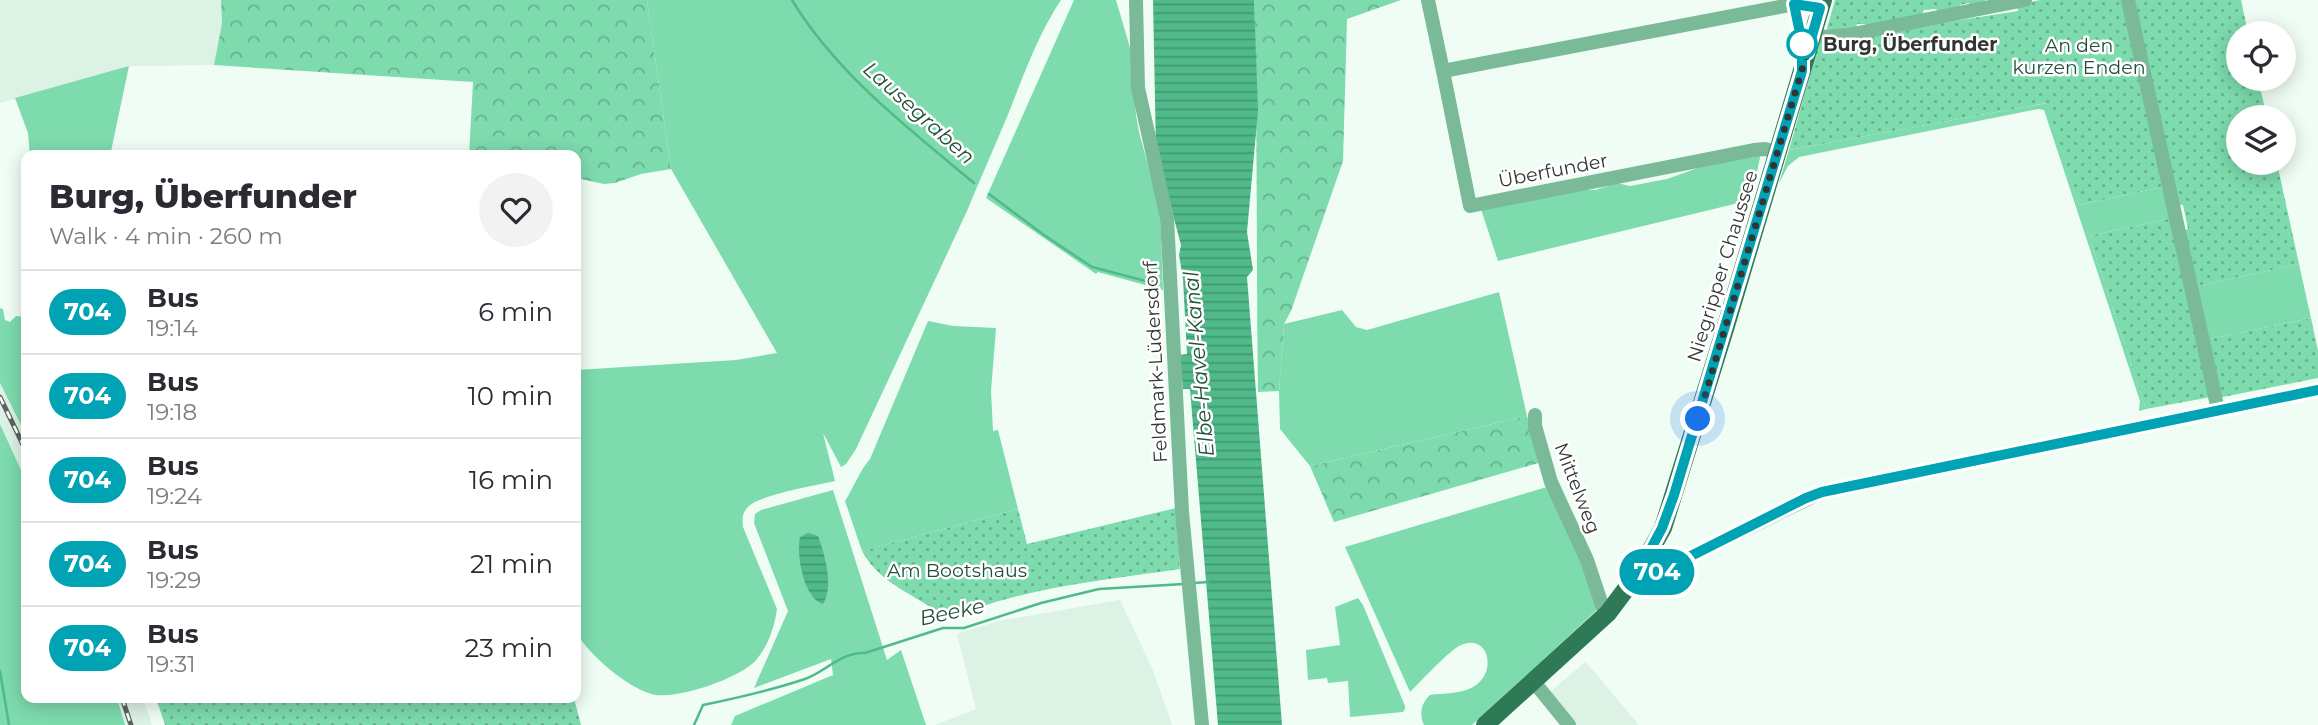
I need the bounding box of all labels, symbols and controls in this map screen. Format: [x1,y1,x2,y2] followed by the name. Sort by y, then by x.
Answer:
[2226,21,2296,175] map controls
[2226,21,2296,91] button: locate
[1787,29,1817,59] marker: Burg, Überfunder
[1823,33,1997,56] place label: Burg, Überfunder
[2012,34,2146,79] park label: An den kurzen Enden
[858,56,980,169] water label: Lausegraben
[2226,105,2296,175] button: layers
[1496,149,1610,192] street label: Überfunder
[1682,168,1763,365] street label: Niegripper Chaussee
[479,173,553,247] button: heart
[49,176,357,216] text: Burg, Überfunder
[49,222,283,250] text: Walk · 4 min · 260 m
[1139,259,1172,463] street label: Feldmark-Lüdersdorf
[1178,270,1219,458] water label: Elbe-Havel-Kanal
[147,282,199,314] text: Bus
[478,296,553,328] text: 6 min
[64,297,111,326] text: 704
[147,314,198,342] text: 19:14
[147,366,199,398] text: Bus
[467,380,553,412] text: 10 min
[64,381,111,410] text: 704
[147,398,197,426] text: 19:18
[1680,401,1715,436] your location
[1550,440,1605,537] street label: Mittelweg
[147,450,199,482] text: Bus
[469,464,553,496] text: 16 min
[64,465,111,494] text: 704
[147,482,202,510] text: 19:24
[147,534,199,566] text: Bus
[470,548,553,580] text: 21 min
[64,549,111,578] text: 704
[1617,549,1697,595] line badge: 704
[1633,557,1681,586] text: 704
[887,559,1027,582] park label: Am Bootshaus
[147,566,201,594] text: 19:29
[917,592,987,631] water label: Beeke
[147,618,199,650] text: Bus
[465,632,553,664] text: 23 min
[64,633,111,662] text: 704
[147,650,195,678] text: 19:31

